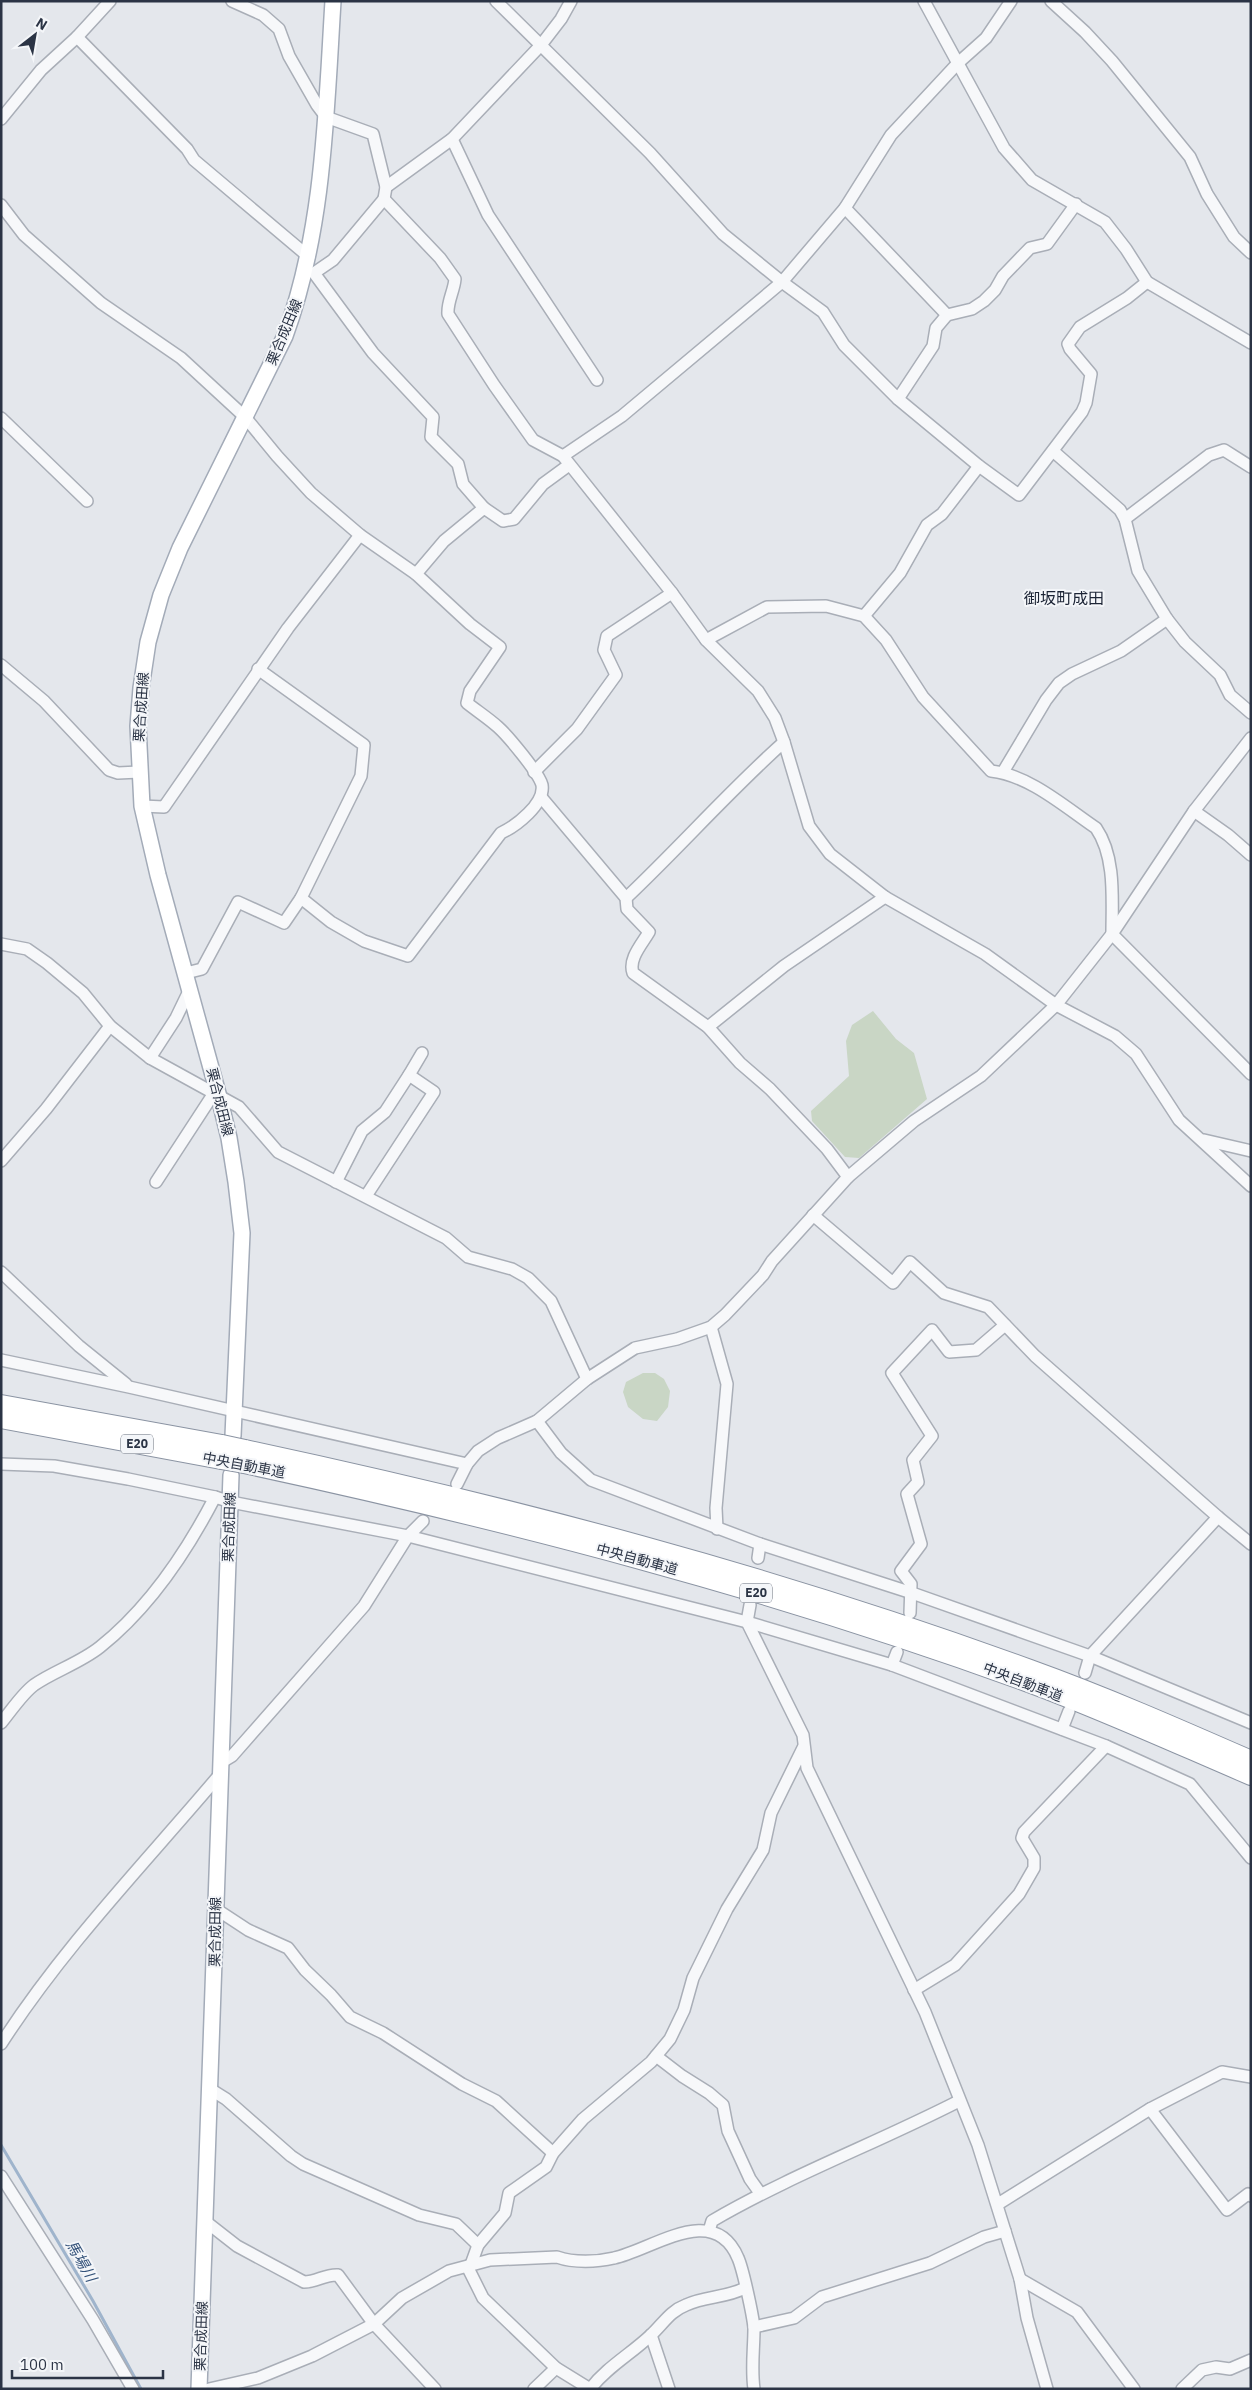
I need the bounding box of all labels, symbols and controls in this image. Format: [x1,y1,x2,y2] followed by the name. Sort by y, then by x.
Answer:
[10,10,60,60] north arrow
[33,14,51,34] text: N
[262,296,306,368] street label: 栗合成田線
[1024,588,1104,608] district label: 御坂町成田
[130,671,152,743] street label: 栗合成田線
[203,1066,237,1138] street label: 栗合成田線
[121,1435,153,1454] road number: E20
[201,1448,287,1482] street label: 中央自動車道
[219,1492,239,1562] street label: 栗合成田線
[594,1539,680,1579] street label: 中央自動車道
[740,1584,772,1602] road number: E20
[981,1659,1065,1705] street label: 中央自動車道
[205,1897,225,1967] street label: 栗合成田線
[62,2237,102,2287] water label: 馬場川
[191,2301,211,2371] street label: 栗合成田線
[12,2348,164,2380] scale bar
[20,2355,64,2374] text: 100 m

